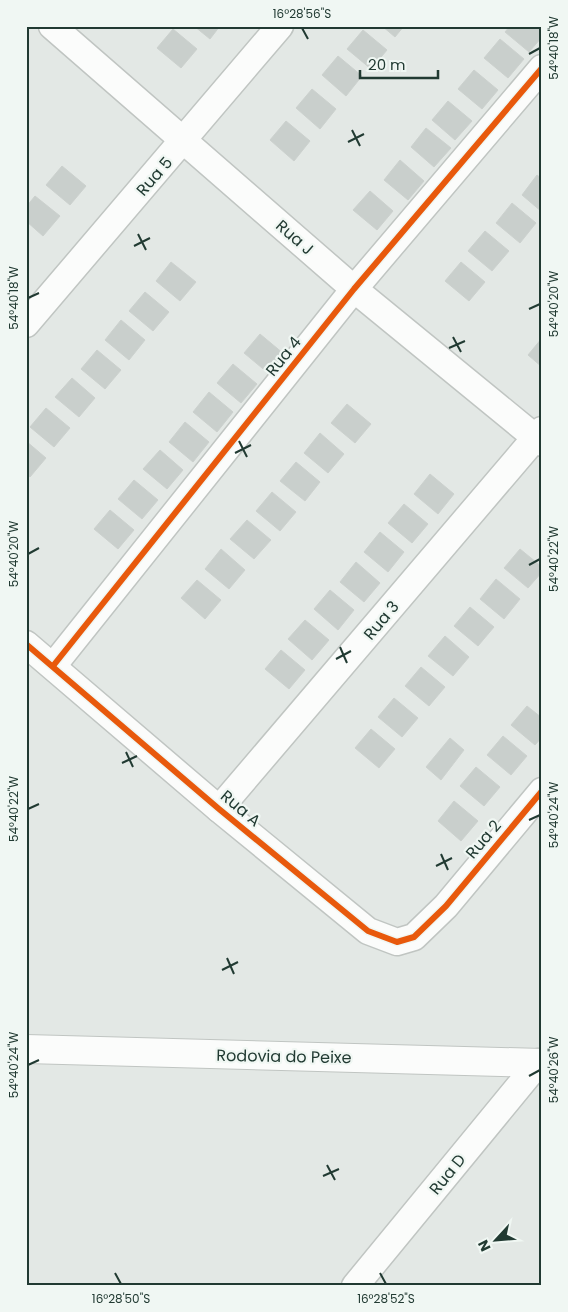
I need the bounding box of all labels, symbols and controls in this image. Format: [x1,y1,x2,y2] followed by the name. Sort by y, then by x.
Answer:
[273,5,331,22] text: 16°28'56"S
[545,16,562,80] text: 54°40'18"W
[360,48,438,80] scale bar
[368,54,406,75] text: 20 m
[131,152,178,201] street label: Rua 5
[271,214,319,260] street label: Rua J
[5,266,22,330] text: 54°40'18"W
[545,270,562,337] text: 54°40'20"W
[260,332,307,381] street label: Rua 4
[5,520,22,587] text: 54°40'20"W
[545,526,562,592] text: 54°40'22"W
[358,596,404,645] street label: Rua 3
[5,776,22,842] text: 54°40'22"W
[545,781,562,848] text: 54°40'24"W
[216,785,266,832] street label: Rua A
[460,815,506,864] street label: Rua 2
[5,1031,22,1098] text: 54°40'24"W
[545,1036,562,1103] text: 54°40'26"W
[216,1044,352,1069] street label: Rodovia do Peixe
[424,1149,471,1200] street label: Rua D
[470,1214,520,1264] north arrow
[473,1237,496,1255] text: N
[92,1290,150,1307] text: 16°28'50"S
[357,1290,415,1307] text: 16°28'52"S

